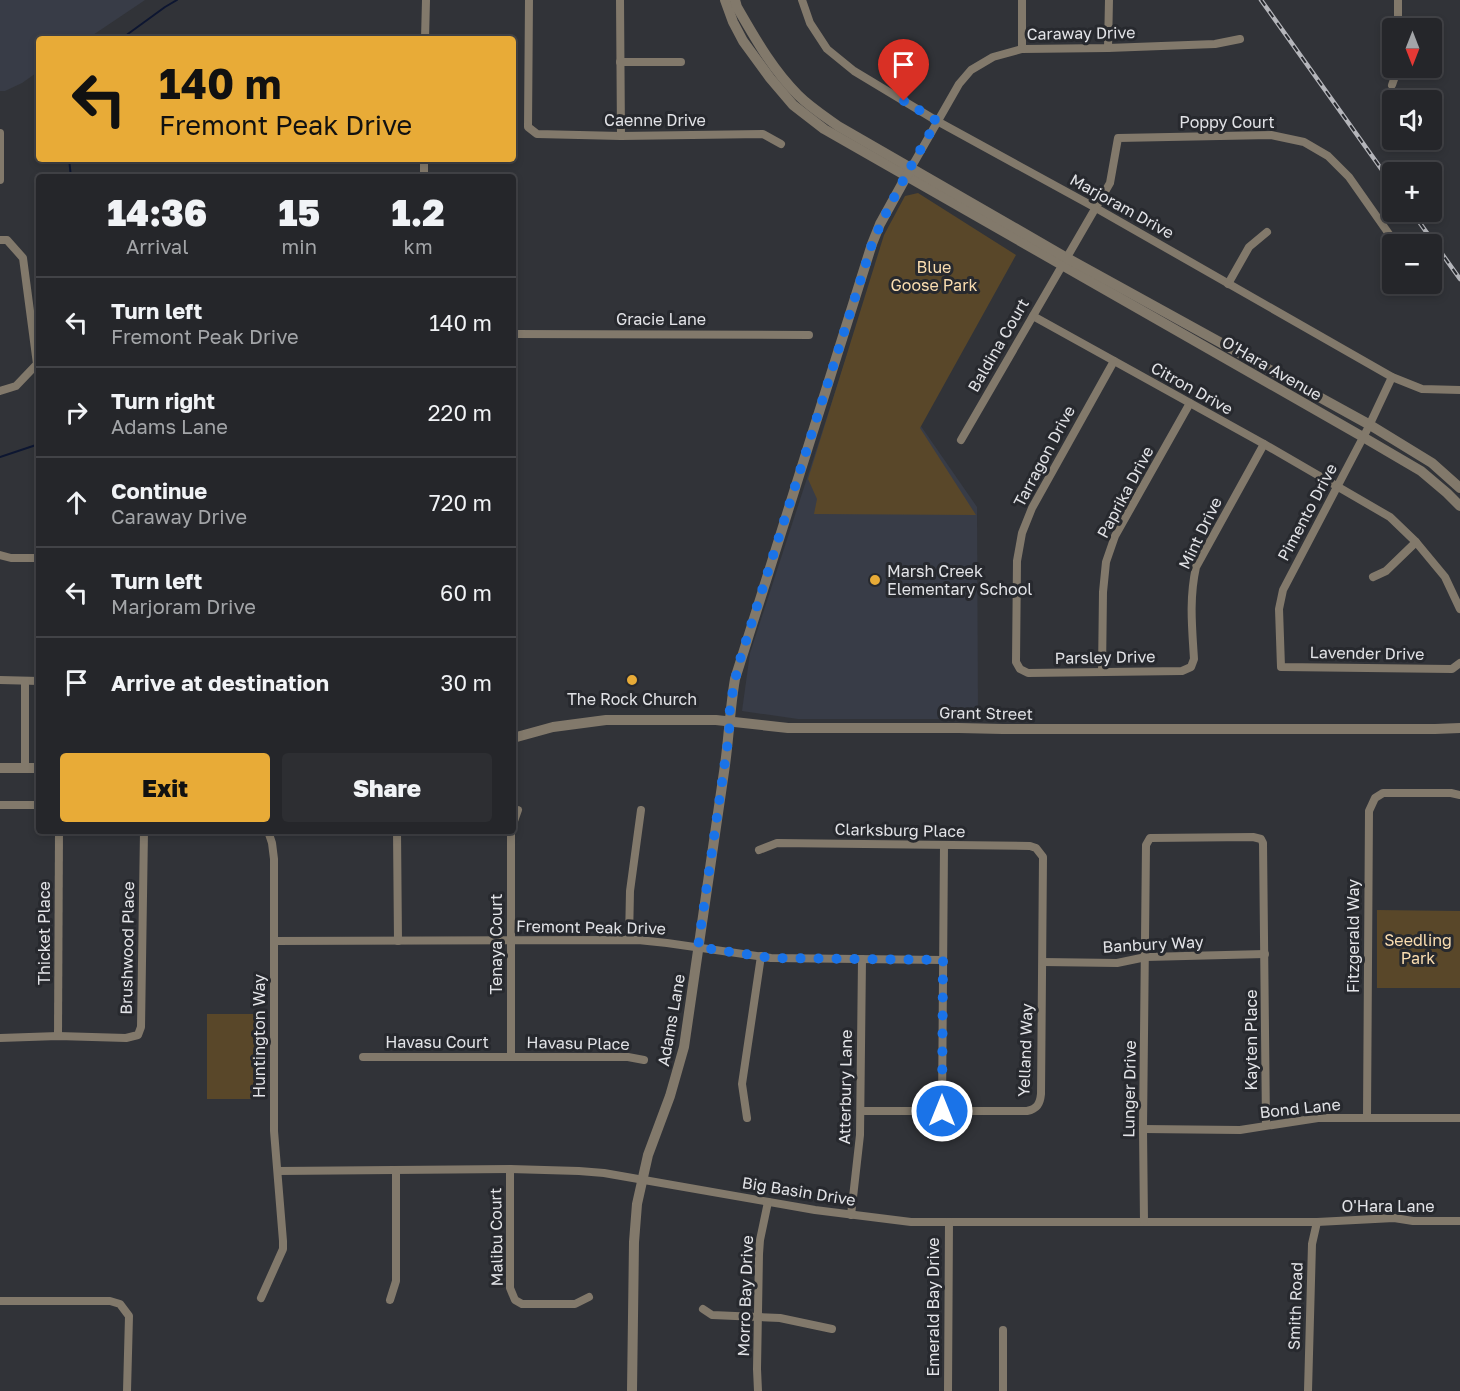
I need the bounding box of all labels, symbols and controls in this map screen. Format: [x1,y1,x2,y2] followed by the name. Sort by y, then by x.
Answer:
[1382,18,1442,78] north arrow
[1382,18,1442,294] map controls
[1026,22,1136,44] street label: Caraway Drive
[878,39,929,101] pin
[887,48,920,81] icon: arrive
[159,58,281,108] text: 140 m
[60,60,138,138] icon: left
[1382,90,1442,150] button: sound
[159,109,412,141] text: Fremont Peak Drive
[604,110,706,130] street label: Caenne Drive
[1179,112,1275,132] street label: Poppy Court
[1382,162,1442,222] button: +
[1066,169,1178,243] street label: Marjoram Drive
[107,191,207,234] text: 14:36
[278,191,320,234] text: 15
[391,191,445,234] text: 1.2
[126,234,189,258] text: Arrival
[282,234,317,258] text: min
[404,234,433,258] text: km
[1382,234,1442,294] button: −
[891,257,977,295] park label: Blue Goose Park
[963,295,1033,395] street label: Baldina Court
[111,297,202,324] text: Turn left
[60,306,93,339] icon: left
[429,309,492,336] text: 140 m
[616,309,706,329] street label: Gracie Lane
[111,324,299,348] text: Fremont Peak Drive
[1218,331,1326,405] street label: O'Hara Avenue
[1147,357,1237,419] street label: Citron Drive
[111,387,215,414] text: Turn right
[60,396,93,429] icon: right
[428,399,492,426] text: 220 m
[1009,402,1079,510] street label: Tarragon Drive
[111,414,228,438] text: Adams Lane
[1092,443,1158,541] street label: Paprika Drive
[1273,460,1341,564] street label: Pimento Drive
[111,477,207,504] text: Continue
[60,486,93,519] icon: ahead
[429,489,492,516] text: 720 m
[1174,494,1226,572] street label: Mint Drive
[111,504,247,528] text: Caraway Drive
[887,561,1032,599] place label: Marsh Creek Elementary School
[111,567,202,594] text: Turn left
[868,573,882,587] marker: Marsh Creek Elementary School
[60,576,93,609] icon: left
[440,579,492,606] text: 60 m
[111,594,256,618] text: Marjoram Drive
[1309,642,1425,664] street label: Lavender Drive
[1055,646,1155,668] street label: Parsley Drive
[60,666,93,699] icon: arrive
[111,669,329,696] text: Arrive at destination
[441,669,492,696] text: 30 m
[625,673,639,687] marker: The Rock Church
[567,689,697,709] place label: The Rock Church
[939,702,1033,724] street label: Grant Street
[60,753,270,822] button: Exit
[282,753,492,822] button: Share
[834,819,966,841] street label: Clarksburg Place
[1343,879,1363,993] street label: Fitzgerald Way
[34,881,54,985] street label: Thicket Place
[116,881,138,1015] street label: Brushwood Place
[486,894,506,994] street label: Tenaya Court
[516,916,666,938] street label: Fremont Peak Drive
[1384,930,1452,968] park label: Seedling Park
[1102,931,1204,957] street label: Banbury Way
[653,972,689,1068] street label: Adams Lane
[249,974,269,1098] street label: Huntington Way
[1241,989,1261,1091] street label: Kayten Place
[1013,1003,1037,1097] street label: Yelland Way
[834,1029,856,1145] street label: Atterbury Lane
[385,1032,489,1052] street label: Havasu Court
[526,1032,630,1054] street label: Havasu Place
[1118,1040,1140,1138] street label: Lunger Drive
[910,1079,974,1143] position arrow
[1258,1094,1342,1122] street label: Bond Lane
[741,1172,857,1210] street label: Big Basin Drive
[485,1187,507,1287] street label: Malibu Court
[1341,1196,1435,1216] street label: O'Hara Lane
[733,1235,757,1357] street label: Morro Bay Drive
[923,1237,943,1377] street label: Emerald Bay Drive
[1283,1262,1307,1350] street label: Smith Road

